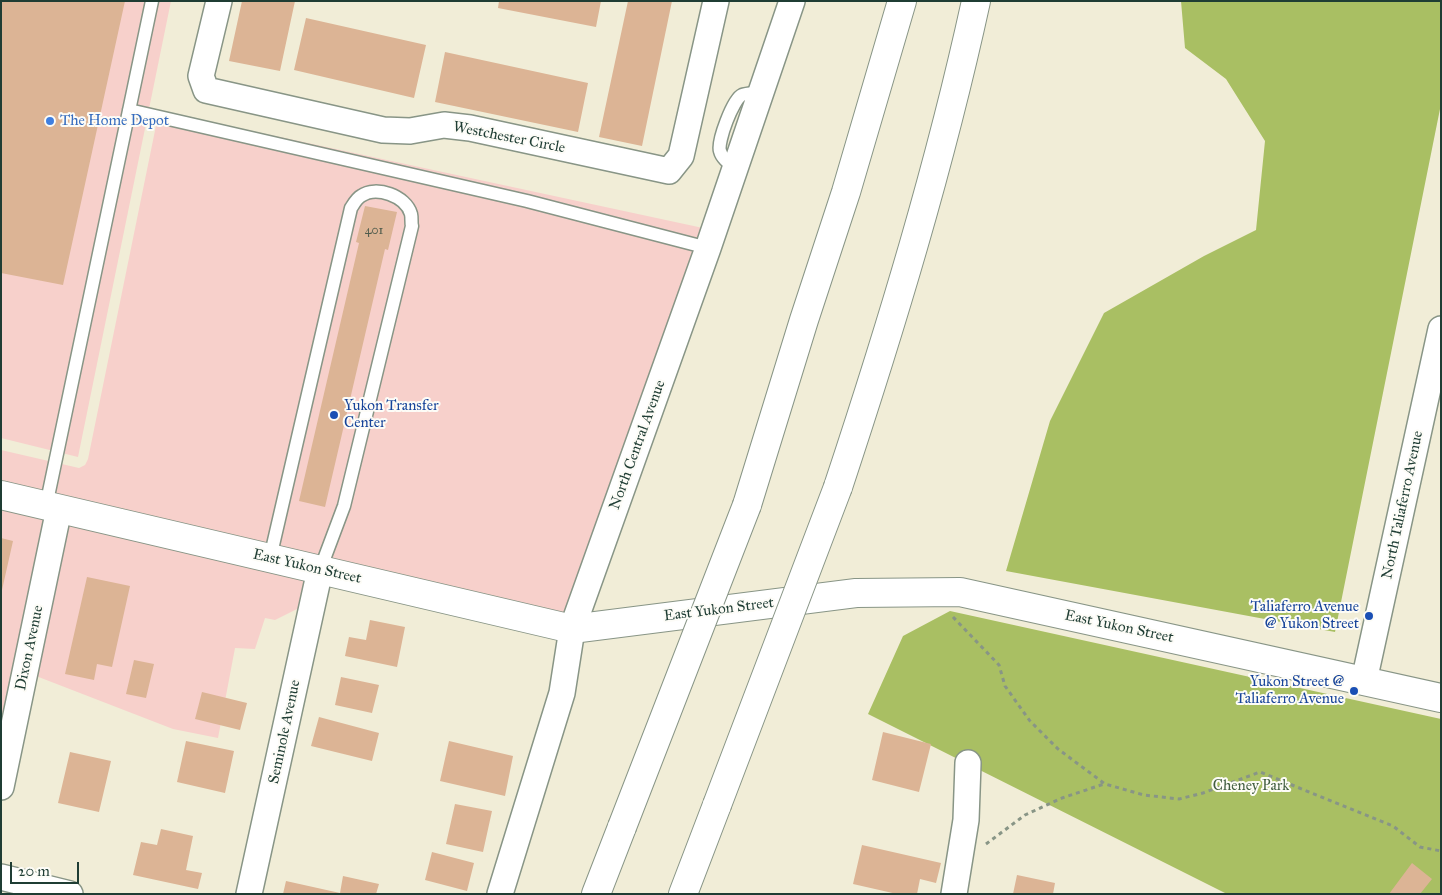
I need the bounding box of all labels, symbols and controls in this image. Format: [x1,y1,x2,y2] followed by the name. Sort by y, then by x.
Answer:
[60,112,169,130] place label: The Home Depot
[44,115,56,127] marker: The Home Depot
[451,118,567,158] street label: Westchester Circle
[365,224,383,238] house number: 401
[606,378,670,512] street label: North Central Avenue
[344,397,439,432] place label: Yukon Transfer Center
[328,409,340,421] marker: Yukon Transfer Center
[1378,429,1428,581] street label: North Taliaferro Avenue
[251,546,363,588] street label: East Yukon Street
[663,594,775,626] street label: East Yukon Street
[1250,598,1359,633] place label: Taliaferro Avenue @ Yukon Street
[12,604,48,692] street label: Dixon Avenue
[1063,607,1175,647] street label: East Yukon Street
[1363,610,1375,622] marker: Taliaferro Avenue @ Yukon Street
[1235,673,1344,708] place label: Yukon Street @ Taliaferro Avenue
[265,678,305,786] street label: Seminole Avenue
[1348,685,1360,697] marker: Yukon Street @ Taliaferro Avenue
[1213,777,1289,795] park label: Cheney Park
[12,852,81,884] scale bar
[18,862,50,880] text: 20 m

